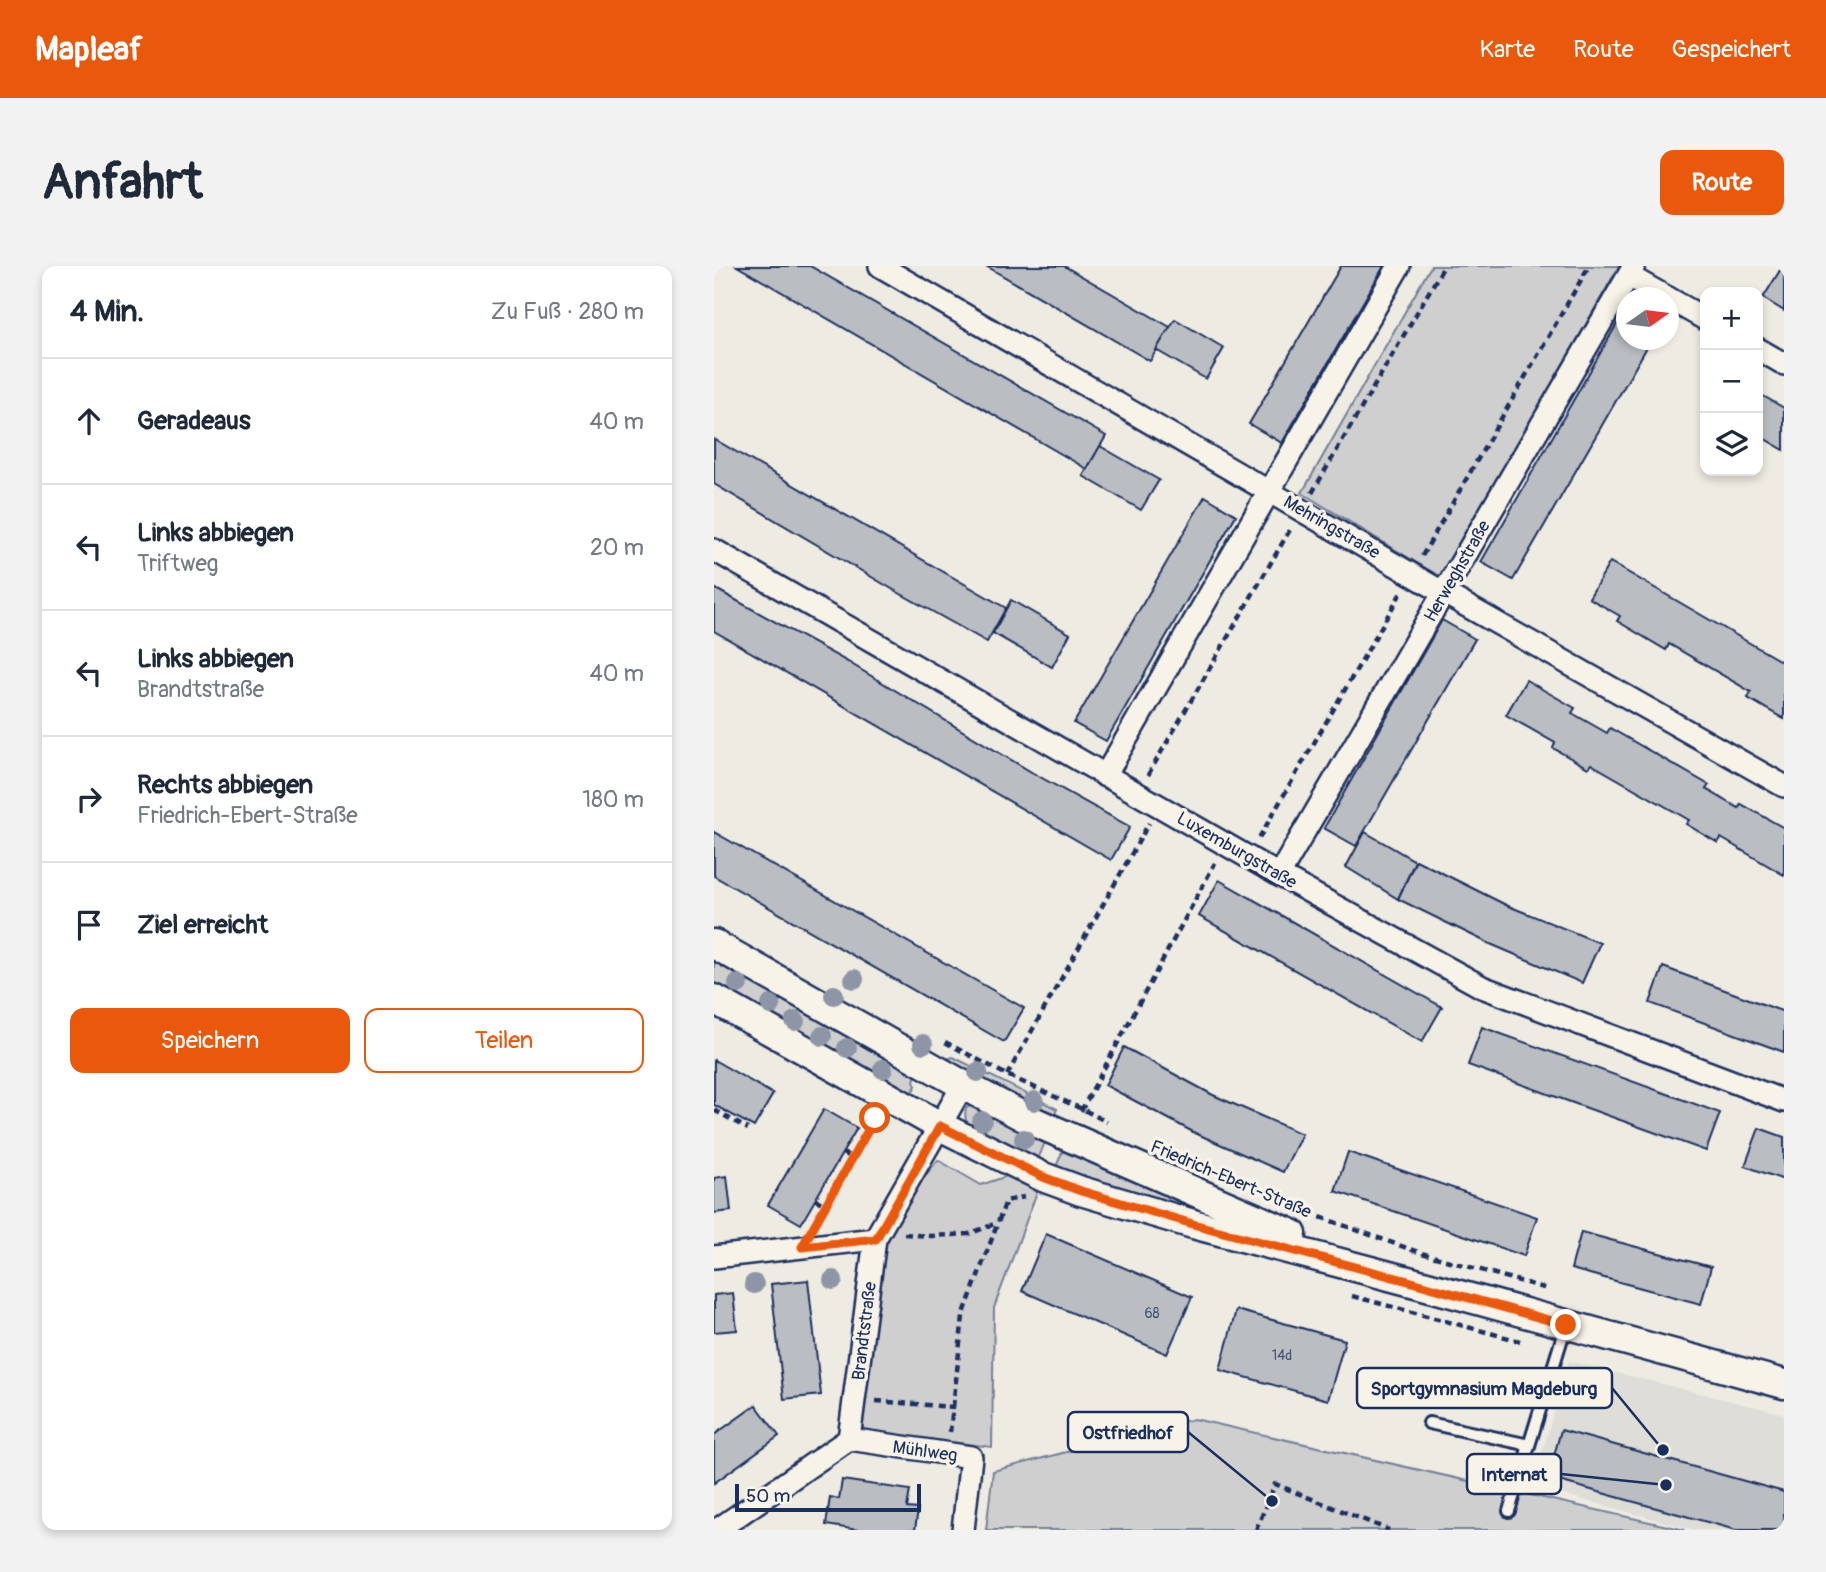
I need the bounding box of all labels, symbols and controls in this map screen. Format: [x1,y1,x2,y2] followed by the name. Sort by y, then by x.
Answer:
[35,29,143,70] text: Mapleaf
[1479,35,1535,64] text: Karte
[1573,35,1634,64] text: Route
[1672,35,1791,64] text: Gespeichert
[1660,150,1784,215] button: Route
[42,152,202,213] text: Anfahrt
[1616,287,1679,350] north arrow
[1700,287,1763,476] map controls
[1700,287,1763,350] button: +
[70,293,144,330] text: 4 Min.
[491,297,644,326] text: Zu Fuß · 280 m
[1700,350,1763,413] button: −
[70,402,108,440] icon: ahead
[137,405,251,437] text: Geradeaus
[590,407,644,436] text: 40 m
[1700,413,1763,476] button: layers
[1279,491,1384,564] street label: Mehringstraße
[1419,516,1496,626] street label: Herweghstraße
[137,517,294,549] text: Links abbiegen
[70,528,108,566] icon: left
[590,533,644,562] text: 20 m
[137,549,218,578] text: Triftweg
[137,643,294,675] text: Links abbiegen
[70,654,108,692] icon: left
[590,659,644,688] text: 40 m
[137,675,264,704] text: Brandtstraße
[137,769,313,801] text: Rechts abbiegen
[70,780,108,818] icon: right
[582,785,644,814] text: 180 m
[137,801,358,830] text: Friedrich-Ebert-Straße
[1173,807,1301,894] street label: Luxemburgstraße
[70,906,108,944] icon: arrive
[137,909,268,941] text: Ziel erreicht
[70,1008,350,1073] button: Speichern
[364,1008,644,1073] button: Teilen
[859,1102,890,1133] route start
[1147,1135,1315,1224] street label: Friedrich-Ebert-Straße
[847,1280,882,1382] street label: Brandtstraße
[1144,1305,1160,1322] house number: 68
[1550,1309,1581,1340] route end
[1272,1347,1292,1364] house number: 14d
[1357,1368,1612,1408] callout: Sportgymnasium Magdeburg
[1371,1377,1598,1401] text: Sportgymnasium Magdeburg
[1068,1412,1188,1452] callout: Ostfriedhof
[1082,1421,1174,1445] text: Ostfriedhof
[891,1436,959,1467] street label: Mühlweg
[1467,1454,1561,1494] callout: Internat
[1481,1463,1549,1487] text: Internat
[735,1481,920,1513] scale bar
[746,1484,790,1508] text: 50 m

